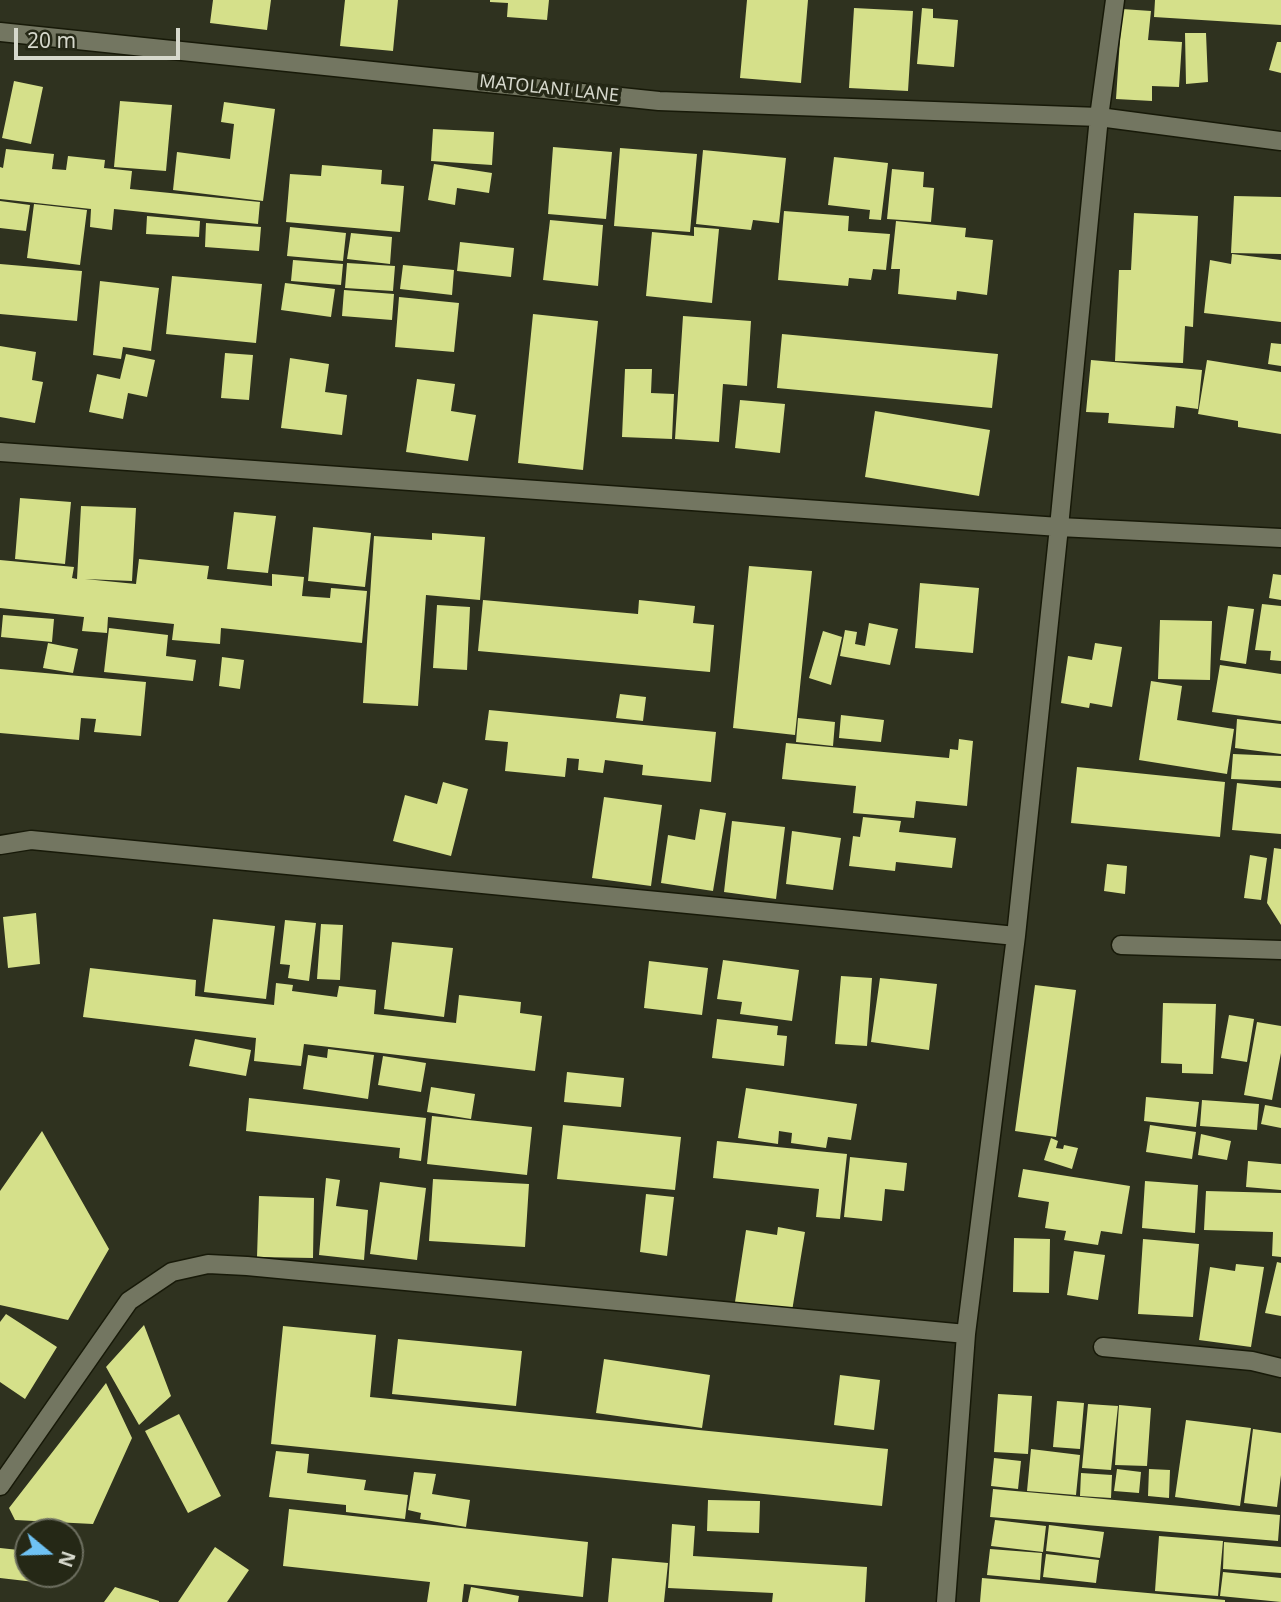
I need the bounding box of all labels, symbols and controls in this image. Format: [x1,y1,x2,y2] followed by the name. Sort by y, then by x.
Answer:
[18,14,184,58] scale bar
[27,26,76,54] text: 20 m
[478,71,620,107] street label: MATOLANI LANE
[14,1518,84,1588] north arrow
[52,1548,82,1571] text: N

